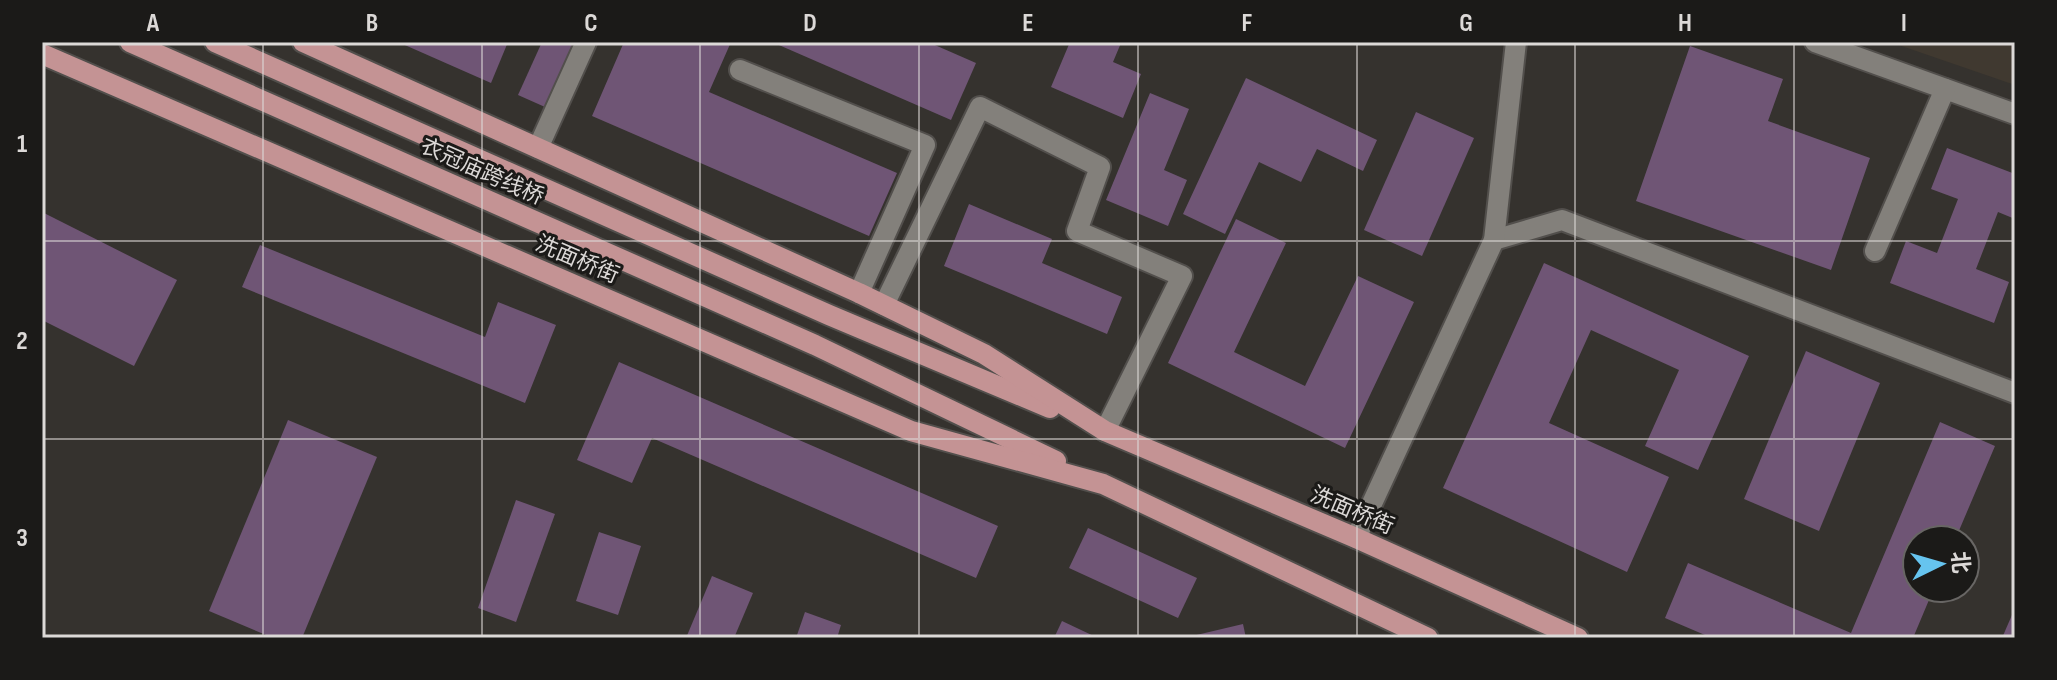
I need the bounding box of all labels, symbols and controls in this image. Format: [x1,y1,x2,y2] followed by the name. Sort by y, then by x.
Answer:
[146,8,160,39] text: A
[366,8,378,39] text: B
[584,8,598,39] text: C
[803,8,817,39] text: D
[1022,8,1034,39] text: E
[1242,8,1253,39] text: F
[1459,8,1473,39] text: G
[1678,8,1692,39] text: H
[1901,8,1907,39] text: I
[17,129,27,160] text: 1
[416,133,548,211] street label: 衣冠庙跨线桥
[531,230,623,290] street label: 洗面桥街
[16,326,28,357] text: 2
[1306,481,1398,541] street label: 洗面桥街
[16,523,28,554] text: 3
[1901,524,1981,604] north arrow
[1945,550,1974,575] text: 北

